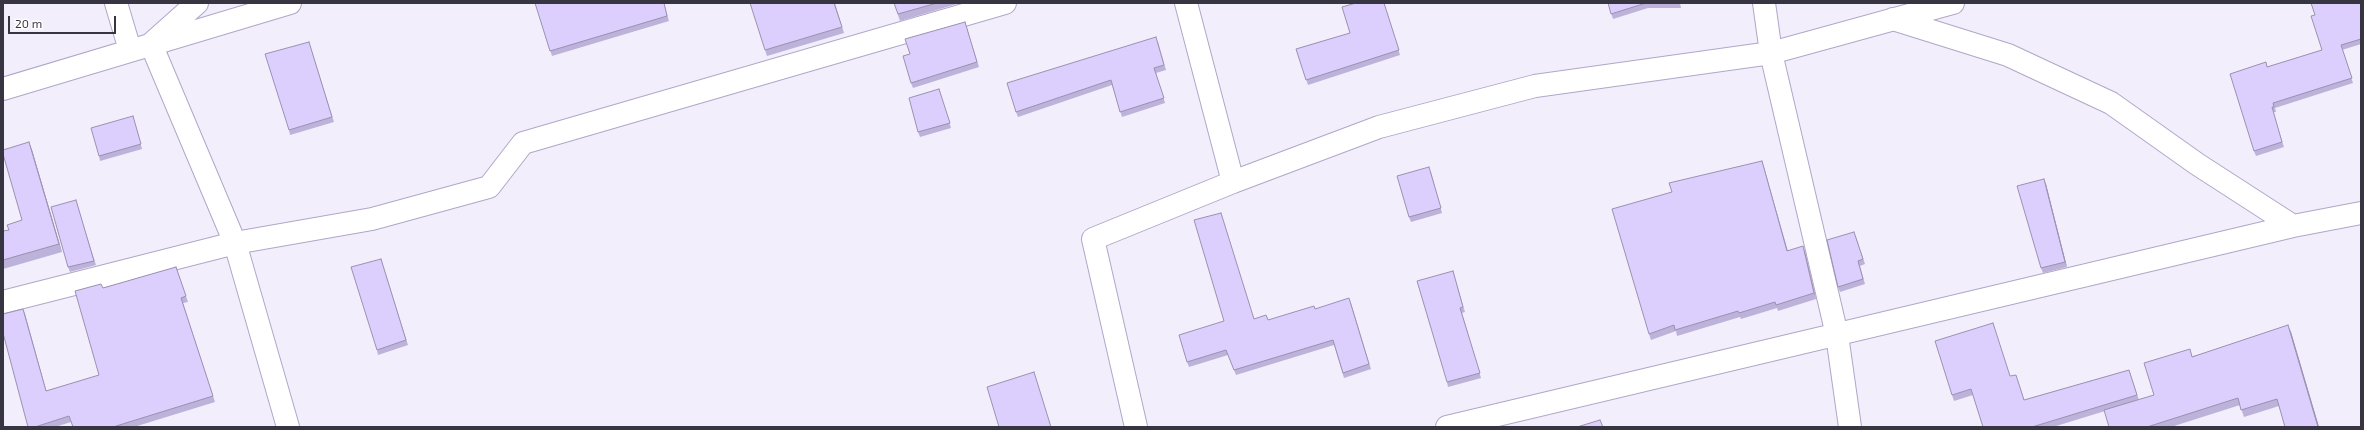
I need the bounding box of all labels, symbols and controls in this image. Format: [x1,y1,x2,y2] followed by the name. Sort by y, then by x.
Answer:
[10,8,118,34] scale bar
[15,16,42,30] text: 20 m

